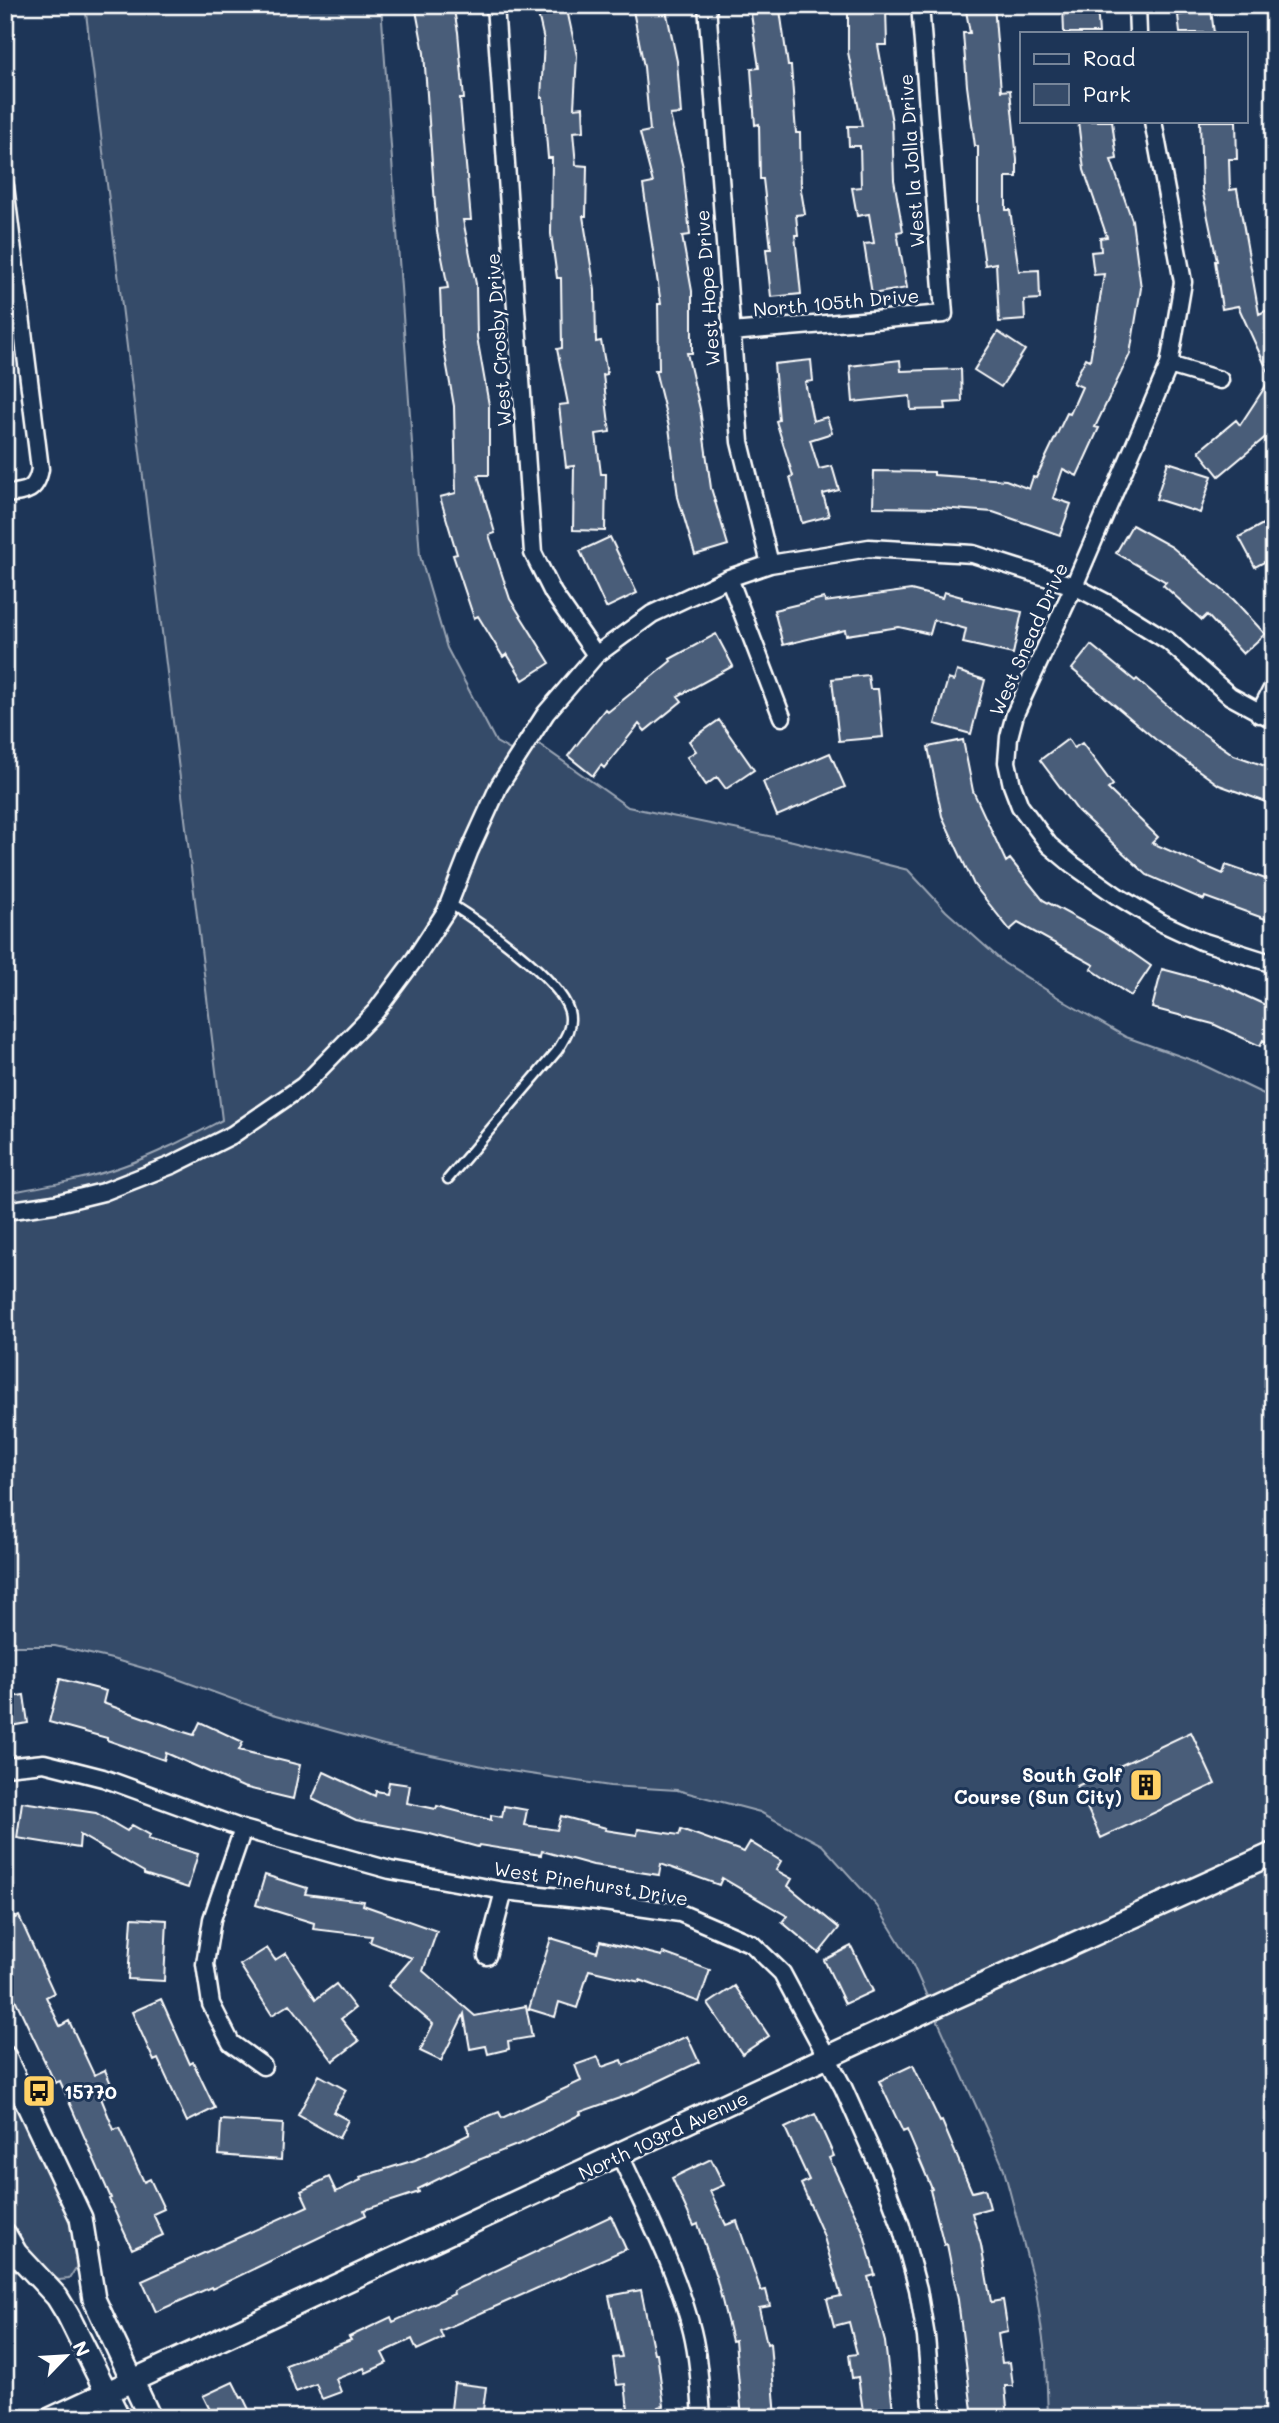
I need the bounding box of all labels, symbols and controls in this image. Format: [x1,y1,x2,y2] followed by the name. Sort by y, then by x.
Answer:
[1020,32,1248,122] legend
[1083,44,1135,71] text: Road
[892,73,930,249] street label: West la Jolla Drive
[1083,80,1131,107] text: Park
[689,209,725,367] street label: West Hope Drive
[479,252,517,428] street label: West Crosby Drive
[752,282,920,322] street label: North 105th Drive
[983,558,1073,720] street label: West Snead Drive
[954,1762,1123,1809] place label: South Golf Course (Sun City)
[1127,1766,1165,1804] building icon: South Golf Course (Sun City)
[492,1855,690,1911] street label: West Pinehurst Drive
[20,2072,58,2110] bus stop icon: 15770
[64,2079,117,2104] place label: 15770
[574,2085,752,2185] street label: North 103rd Avenue
[32,2322,102,2392] north arrow
[67,2337,96,2360] text: N

